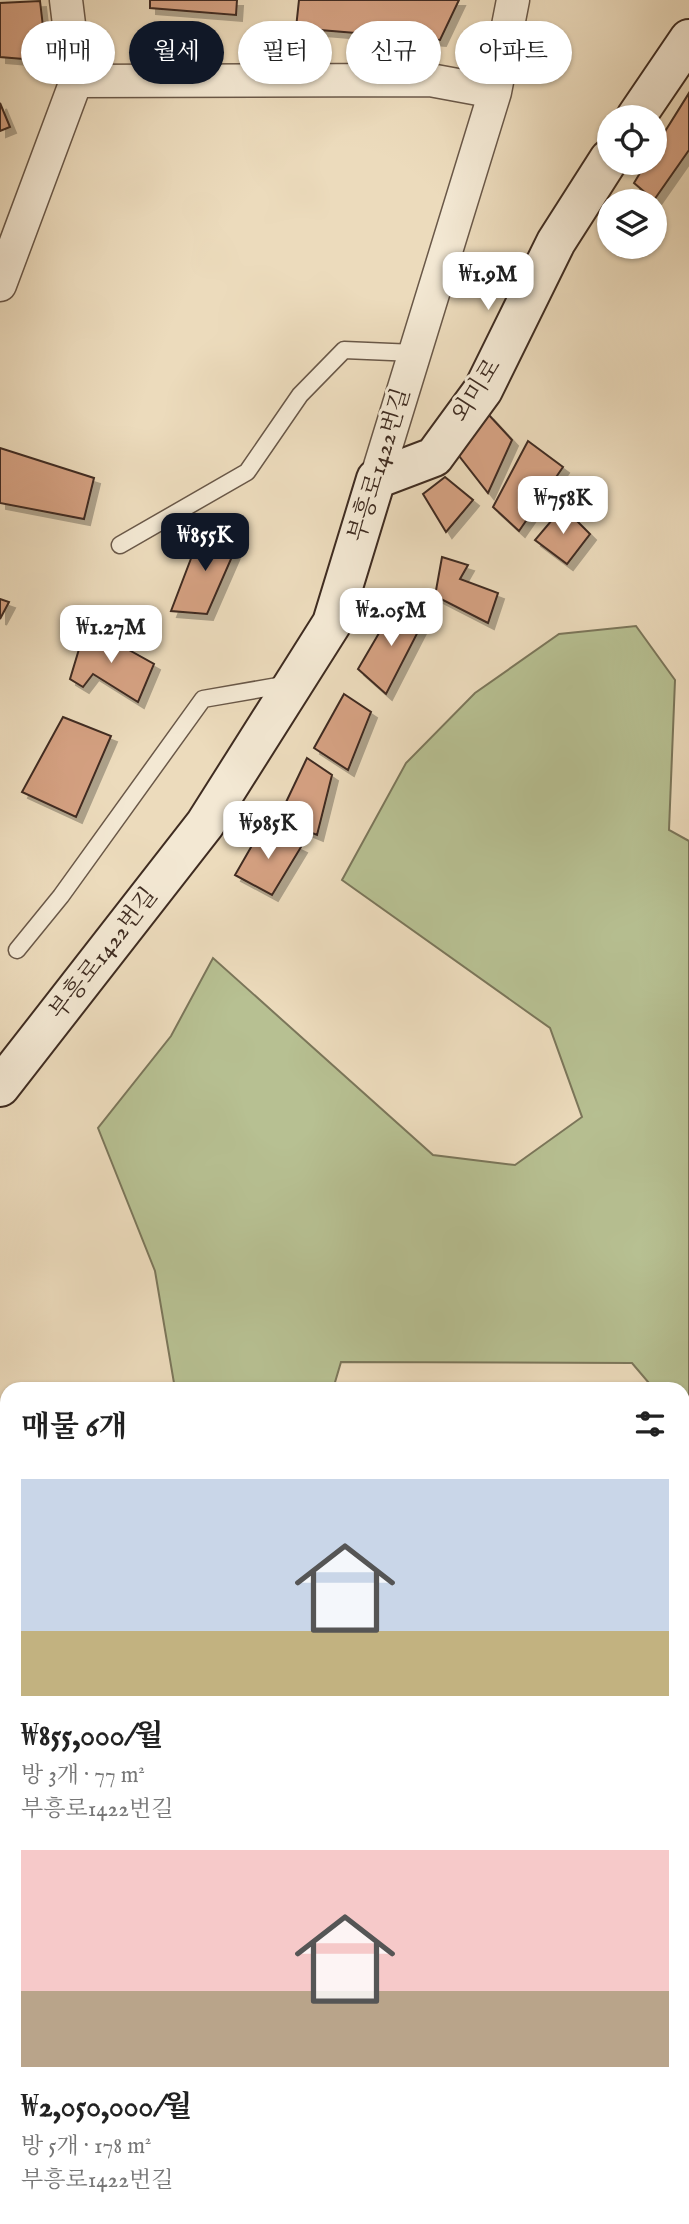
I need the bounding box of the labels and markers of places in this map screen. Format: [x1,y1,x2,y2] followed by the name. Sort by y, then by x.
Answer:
[439,252,537,312] pin: ₩1.9M
[514,476,612,536] pin: ₩758K
[156,514,254,573] pin: ₩855K
[334,588,448,648] pin: ₩2.05M
[54,606,168,665] pin: ₩1.27M
[219,802,317,861] pin: ₩985K

